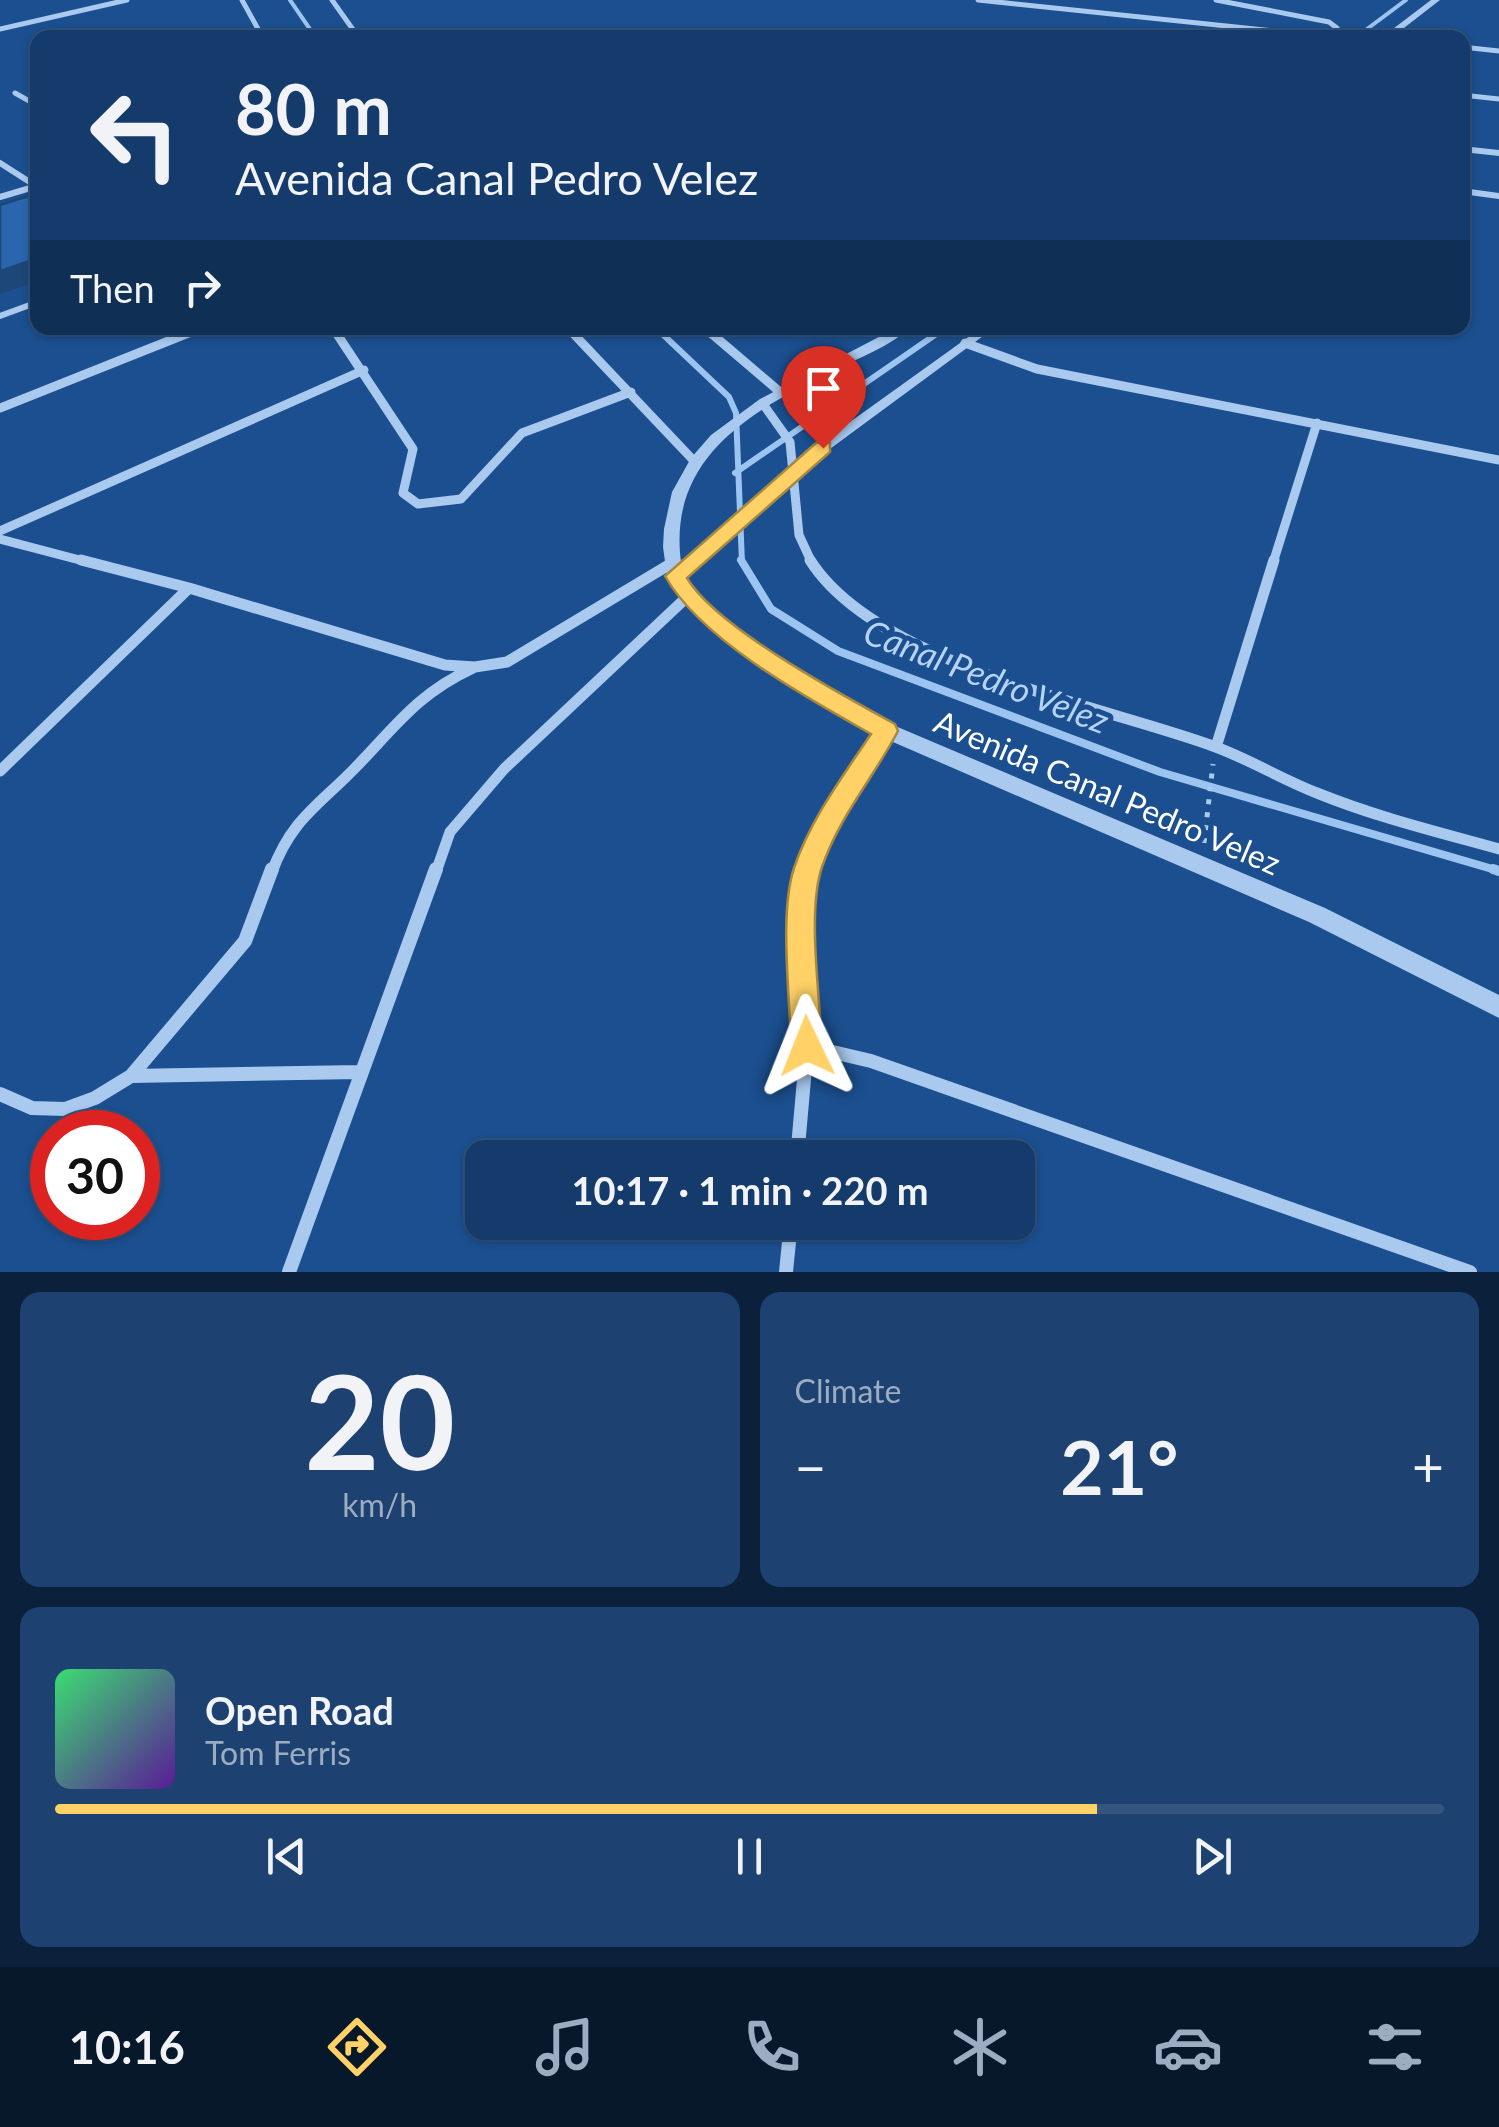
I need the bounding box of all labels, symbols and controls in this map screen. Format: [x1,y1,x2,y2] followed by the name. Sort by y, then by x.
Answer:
[235,66,392,150] text: 80 m
[70,70,200,200] icon: left
[235,151,758,205] text: Avenida Canal Pedro Velez
[175,260,230,315] icon: right
[70,265,155,311] text: Then
[781,346,866,449] pin
[796,361,851,416] icon: arrive
[859,609,1115,741] water label: Canal Pedro Velez
[929,701,1286,882] street label: Avenida Canal Pedro Velez
[755,994,859,1098] position arrow
[30,1110,160,1240] speed limit sign: 30
[571,1167,929,1213] text: 10:17 · 1 min · 220 m
[304,1342,455,1498] text: 20
[795,1371,901,1410] text: Climate
[1060,1421,1178,1511] text: 21°
[795,1433,826,1499] text: −
[1412,1433,1444,1499] text: +
[342,1485,417,1524] text: km/h
[205,1687,394,1733] text: Open Road
[205,1733,351,1772] text: Tom Ferris
[259,1829,314,1884] icon: previous
[722,1829,777,1884] icon: pause
[1185,1829,1240,1884] icon: next
[322,2012,392,2082] icon: directions
[530,2012,600,2082] icon: music
[737,2012,807,2082] icon: phone
[945,2012,1015,2082] icon: climate
[1153,2012,1223,2082] icon: car
[1360,2012,1430,2082] icon: filters
[69,2020,185,2074] text: 10:16

